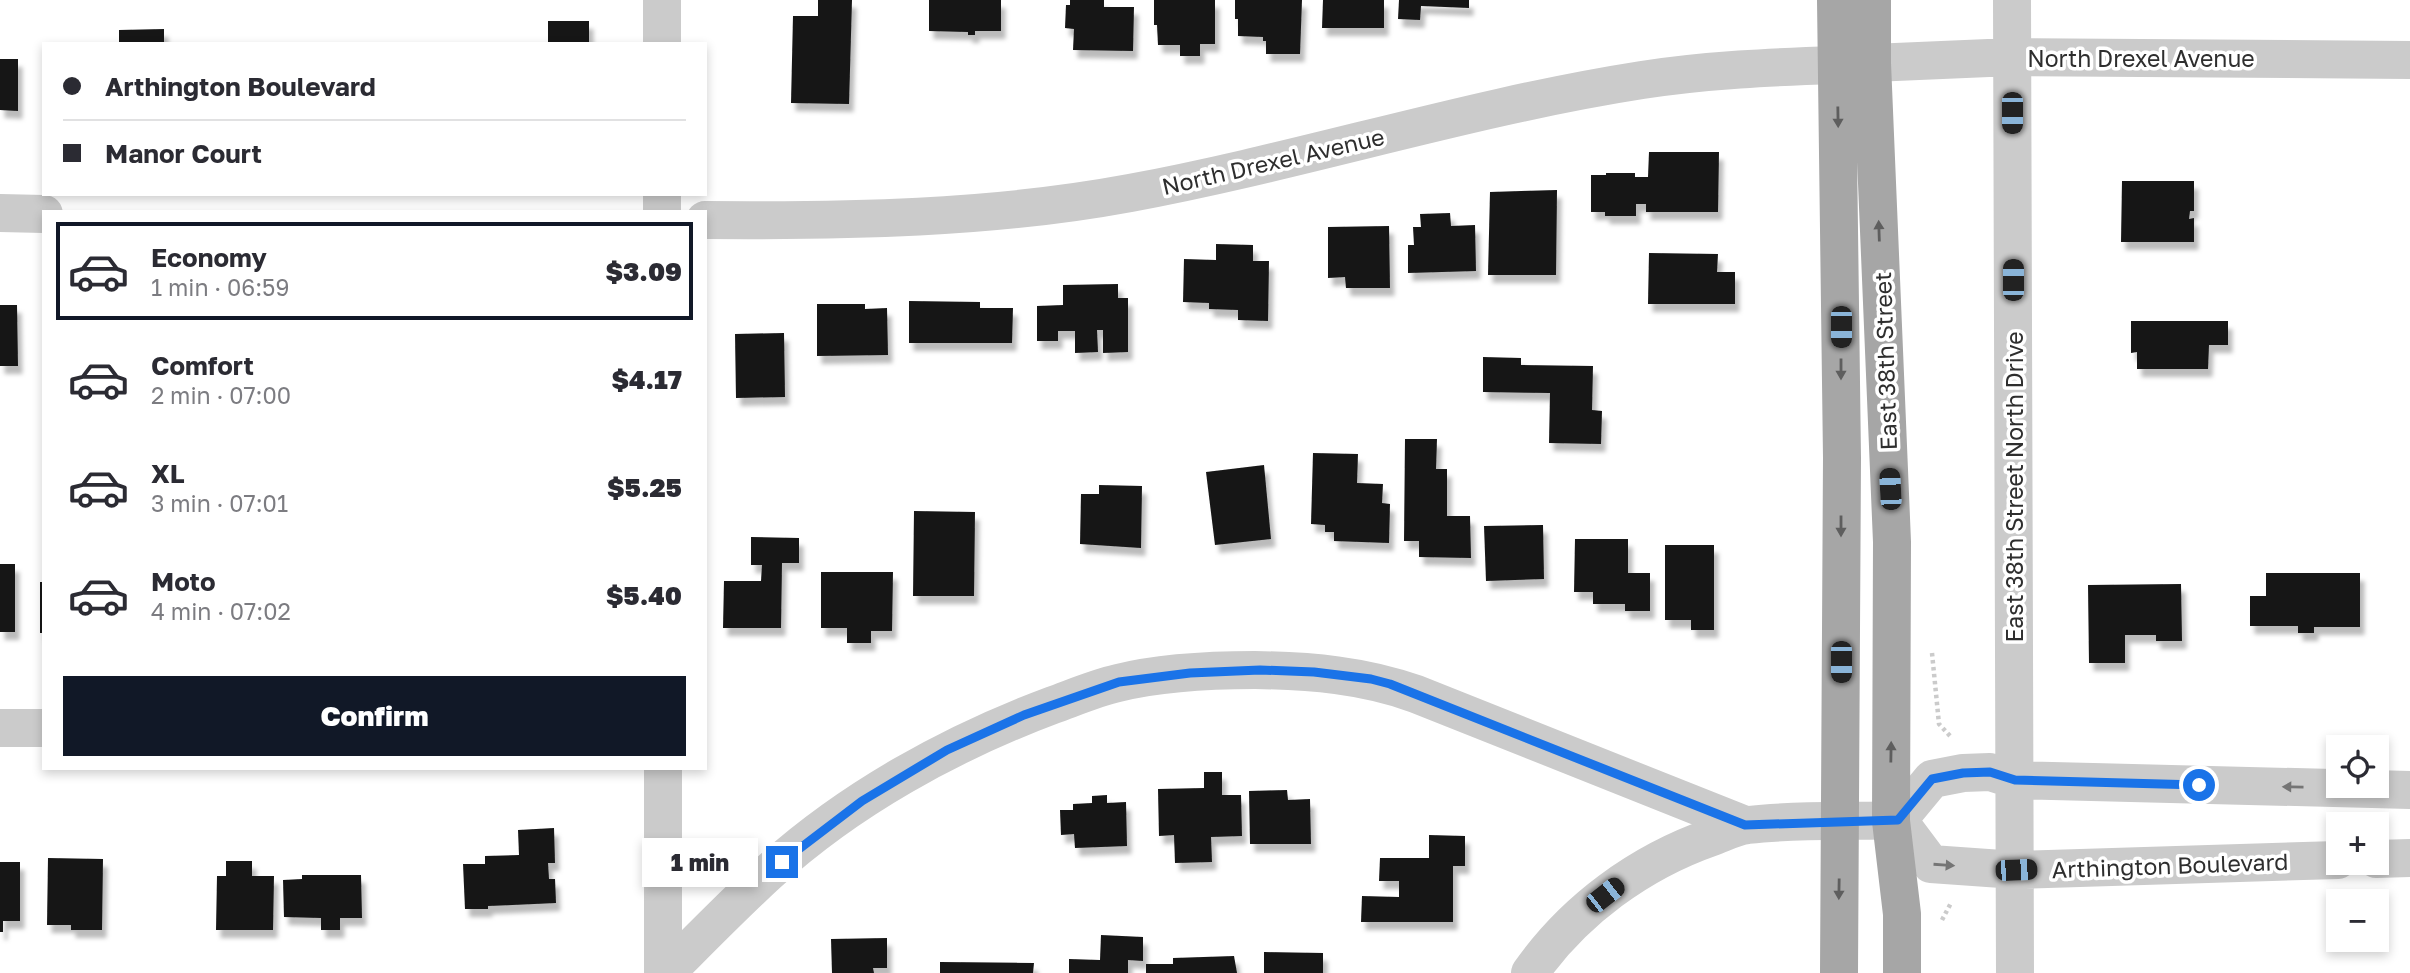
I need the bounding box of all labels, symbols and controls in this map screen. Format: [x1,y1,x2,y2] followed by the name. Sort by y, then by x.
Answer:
[2027,44,2255,72] street label: North Drexel Avenue
[105,71,376,102] text: Arthington Boulevard
[2002,92,2023,134] car
[1832,106,1844,128] one-way arrow
[1159,122,1387,200] street label: North Drexel Avenue
[105,138,262,169] text: Manor Court
[1874,220,1885,242] one-way arrow
[67,240,130,303] icon: car
[151,242,267,273] text: Economy
[606,256,682,287] text: $3.09
[2003,259,2024,301] car
[1868,271,1902,451] street label: East 38th Street
[151,273,289,301] text: 1 min · 06:59
[1831,306,1852,348] car
[2000,331,2028,643] street label: East 38th Street North Drive
[67,348,130,411] icon: car
[151,350,254,381] text: Comfort
[1835,358,1847,380] one-way arrow
[612,364,682,395] text: $4.17
[151,381,291,409] text: 2 min · 07:00
[67,456,130,519] icon: car
[151,458,185,489] text: XL
[1879,467,1902,511] car
[607,472,682,503] text: $5.25
[151,489,288,517] text: 3 min · 07:01
[1835,515,1847,537] one-way arrow
[67,564,130,627] icon: car
[151,566,216,597] text: Moto
[606,580,682,611] text: $5.40
[151,597,291,625] text: 4 min · 07:02
[1831,641,1852,683] car
[63,676,686,756] button: Confirm
[2326,735,2389,952] map controls
[2326,735,2389,798] button: locate
[1885,741,1897,763] one-way arrow
[2183,769,2215,801] route start
[2282,782,2304,793] one-way arrow
[2326,812,2389,875] button: +
[642,838,758,886] callout: 1 min
[766,846,798,878] route end
[2051,847,2289,883] street label: Arthington Boulevard
[671,848,729,876] text: 1 min
[1995,859,2038,881] car
[1934,860,1956,871] one-way arrow
[1582,874,1629,916] car
[1834,878,1845,900] one-way arrow
[2326,889,2389,952] button: −

